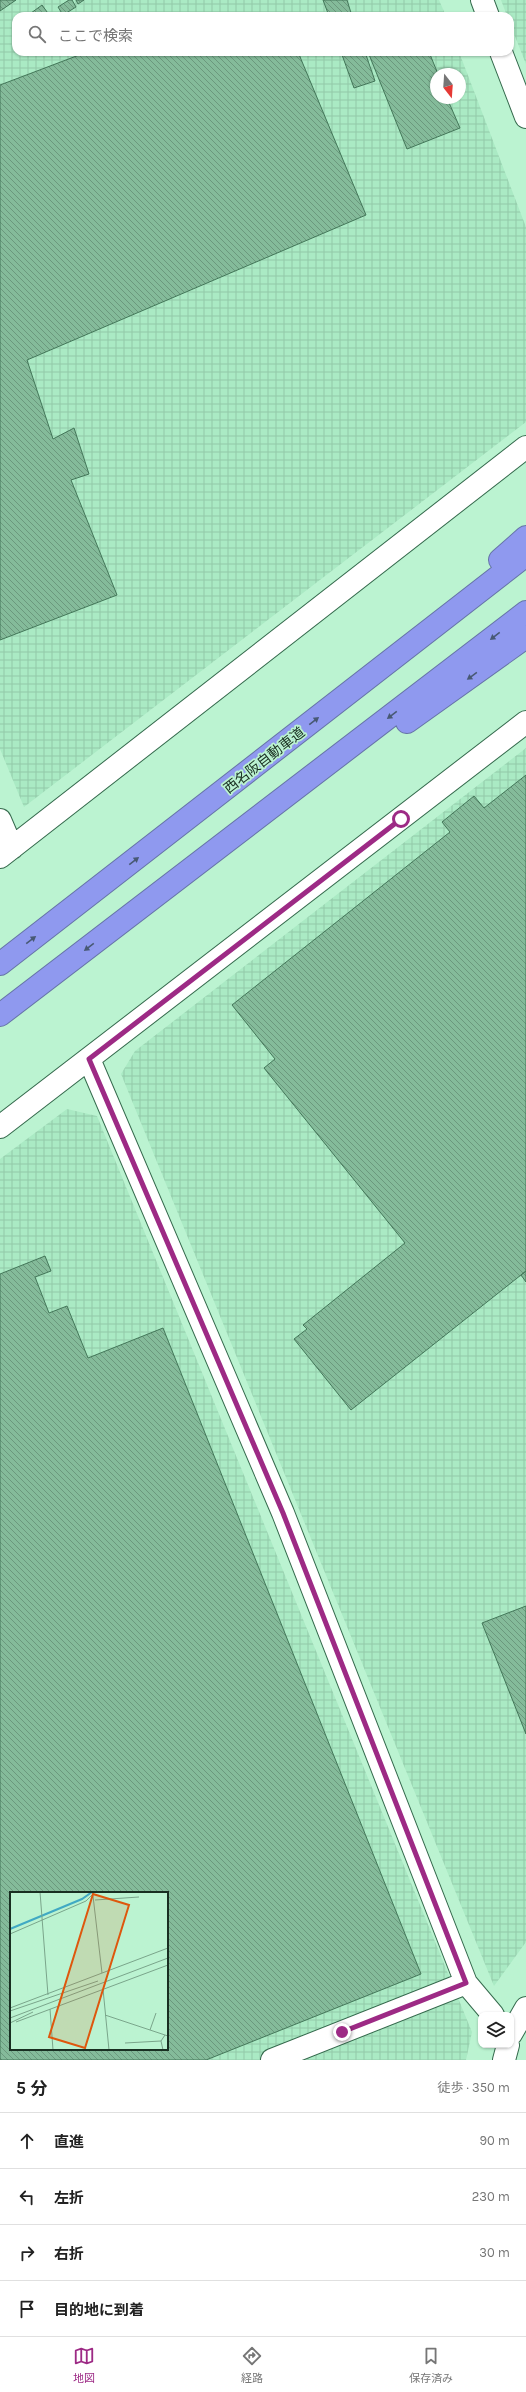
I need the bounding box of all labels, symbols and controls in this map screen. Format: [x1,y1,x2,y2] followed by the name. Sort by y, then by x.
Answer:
[12,12,514,56] search box
[26,23,48,45] icon: search
[58,27,133,45] text: ここで検索
[430,68,466,104] north arrow
[490,632,501,641] one-way arrow
[466,672,477,680] one-way arrow
[387,711,398,720] one-way arrow
[309,717,320,725] one-way arrow
[220,724,308,797] street label: 西名阪自動車道
[392,810,410,828] route start
[128,856,139,865] one-way arrow
[26,936,36,944] one-way arrow
[83,943,94,952] one-way arrow
[10,1892,168,2050] inset map
[478,2012,514,2048] map controls
[478,2012,514,2048] button: layers
[333,2023,351,2041] route end
[16,2078,47,2098] text: 5 分
[438,2080,510,2095] text: 徒歩 · 350 m
[16,2130,38,2152] icon: ahead
[54,2133,84,2151] text: 直進
[479,2133,510,2148] text: 90 m
[16,2186,38,2208] icon: left
[54,2189,84,2207] text: 左折
[472,2189,510,2204] text: 230 m
[16,2242,38,2264] icon: right
[54,2245,84,2263] text: 右折
[479,2245,510,2260] text: 30 m
[16,2298,38,2320] icon: arrive
[54,2301,144,2319] text: 目的地に到着
[73,2345,95,2385] tab: 地図
[241,2345,263,2385] tab: 経路
[409,2345,453,2385] tab: 保存済み

